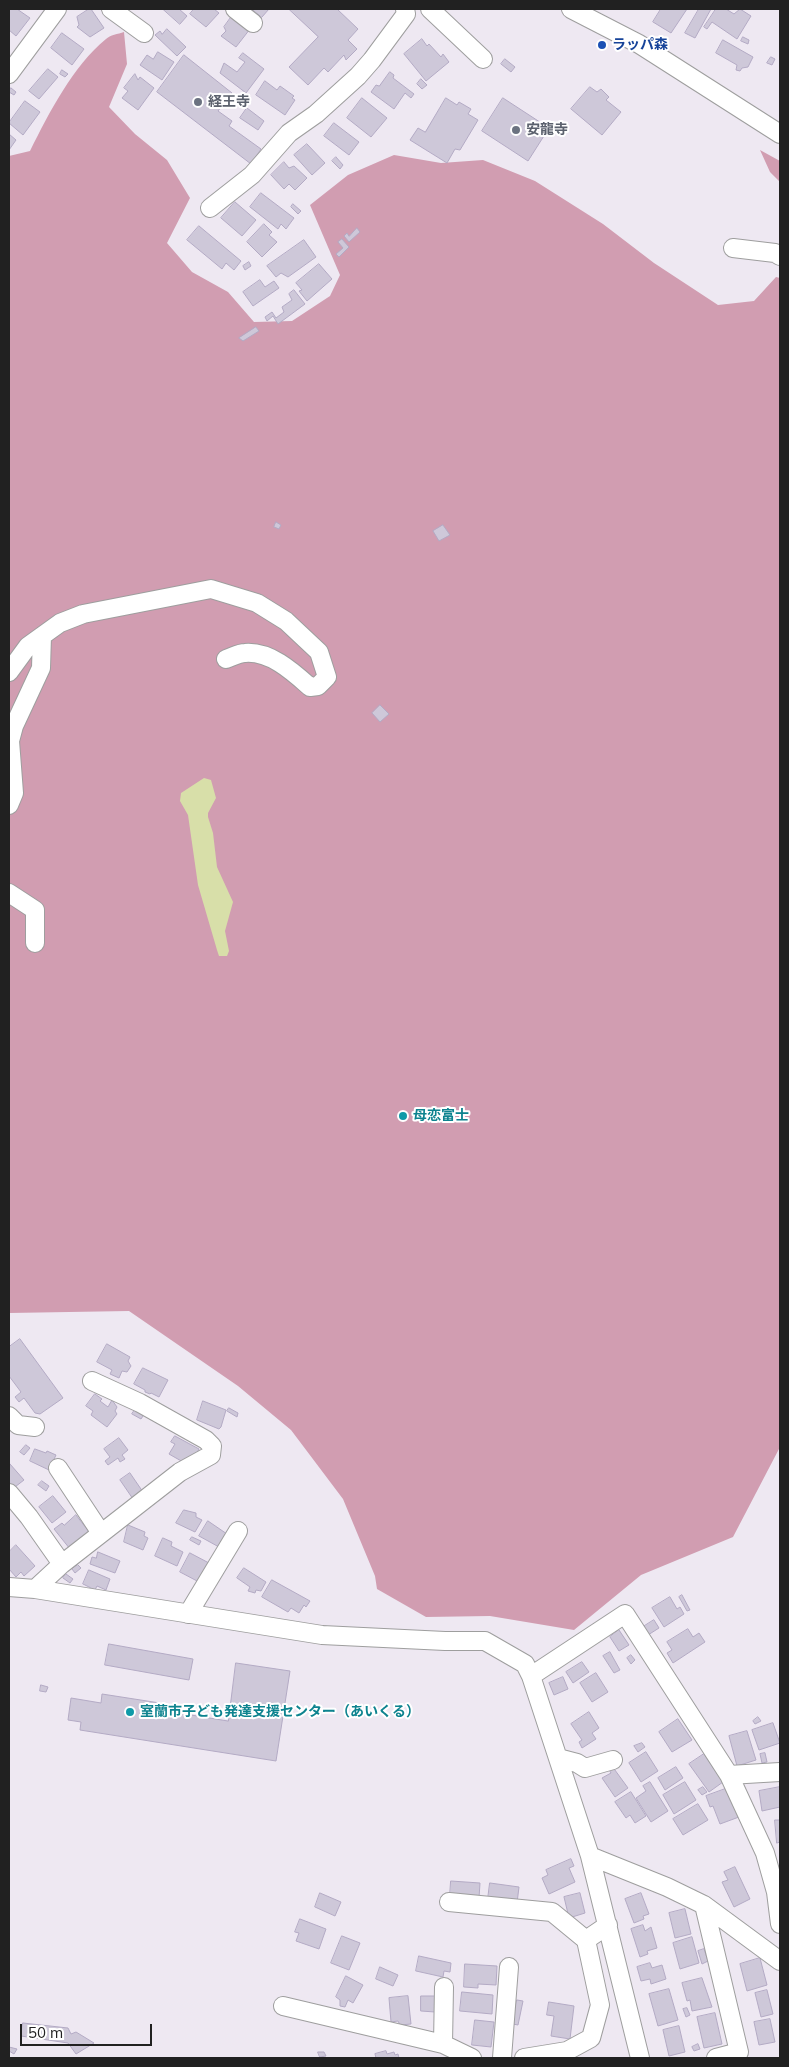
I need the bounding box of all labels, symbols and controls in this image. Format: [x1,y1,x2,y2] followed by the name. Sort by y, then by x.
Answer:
[612,37,668,53] place label: ラッパ森
[596,39,608,51] marker: ラッパ森
[208,94,250,110] place label: 経王寺
[192,96,204,108] marker: 経王寺
[526,122,568,138] place label: 安龍寺
[510,124,522,136] marker: 安龍寺
[413,1108,469,1124] place label: 母恋富士
[397,1110,409,1122] marker: 母恋富士
[140,1704,420,1720] place label: 室蘭市子ども発達支援センター（あいくる）
[124,1706,136,1718] marker: 室蘭市子ども発達支援センター（あいくる）
[22,2014,155,2046] scale bar
[28,2023,63,2042] text: 50 m

